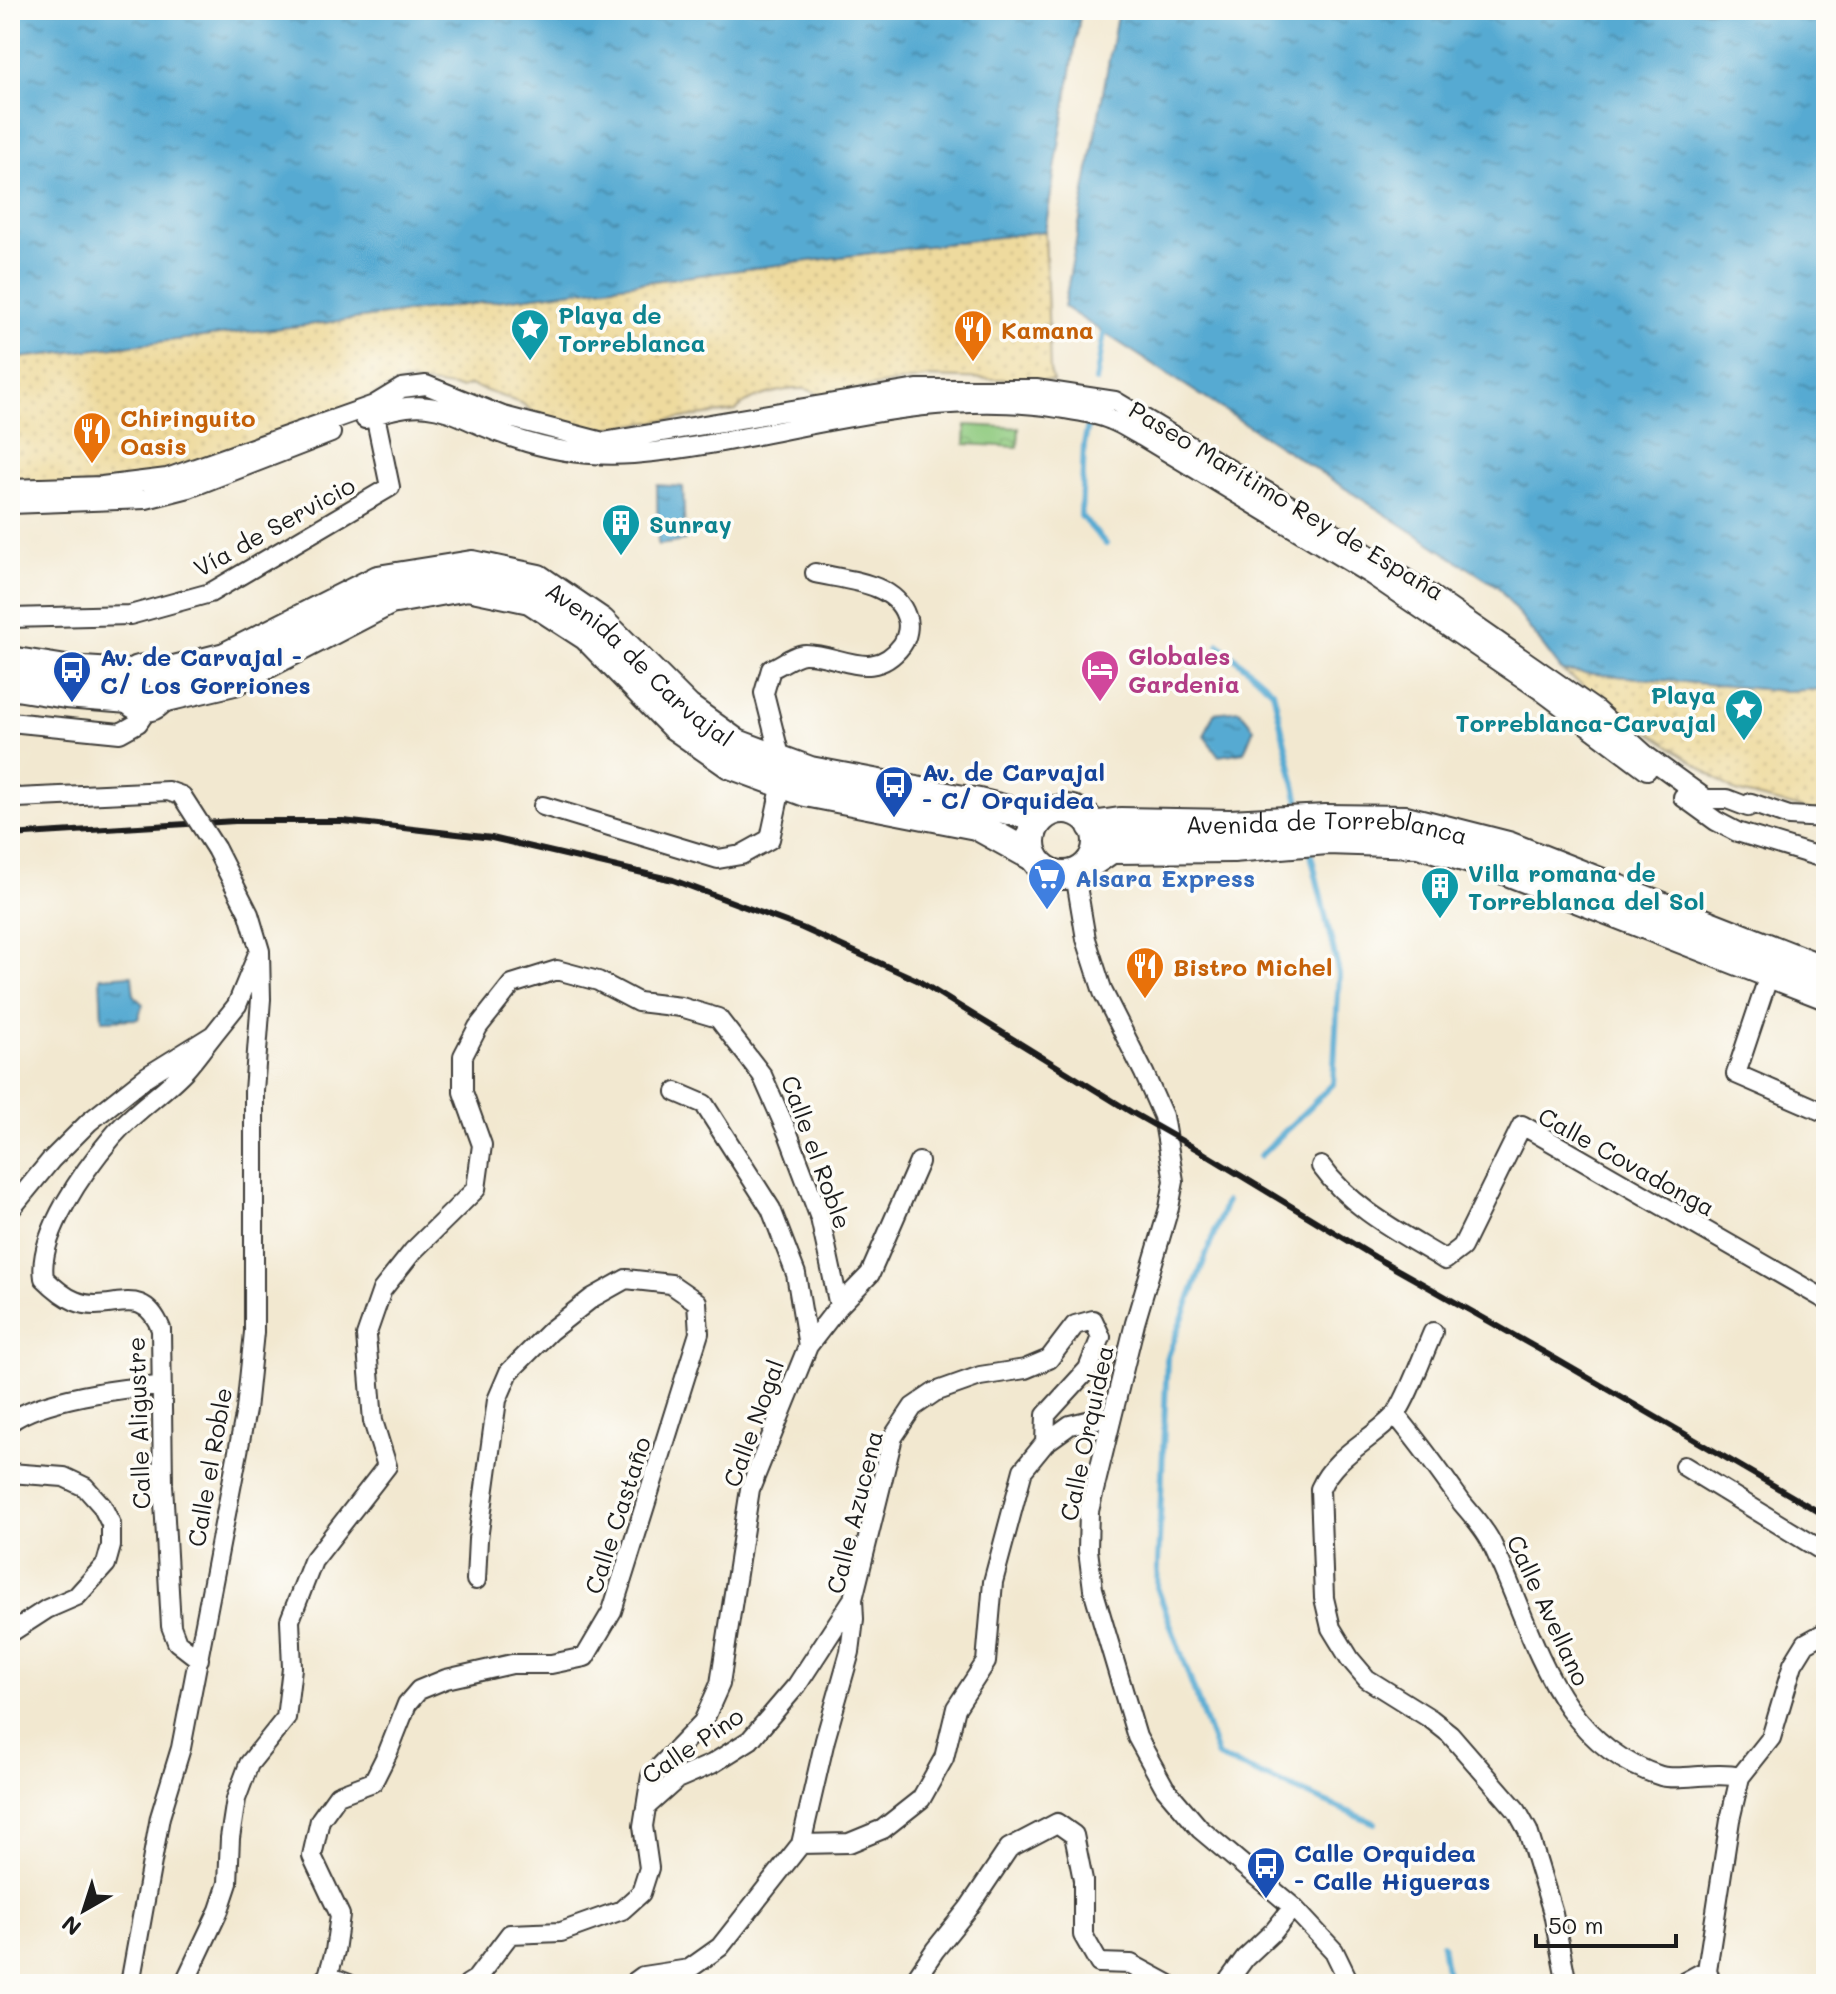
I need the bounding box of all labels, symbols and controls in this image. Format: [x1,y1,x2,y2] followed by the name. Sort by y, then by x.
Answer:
[558,299,705,358] place label: Playa de Torreblanca
[509,307,551,362] place icon: Playa de Torreblanca
[952,308,994,363] restaurant icon: Kamana
[1001,314,1094,345] place label: Kamana
[1124,393,1450,607] street label: Paseo Marítimo Rey de España
[120,402,256,461] place label: Chiringuito Oasis
[71,410,113,465] restaurant icon: Chiringuito Oasis
[188,469,360,583] street label: Vía de Servicio
[600,502,642,557] building icon: Sunray
[649,508,732,539] place label: Sunray
[540,574,740,752] street label: Avenida de Carvajal
[1128,640,1240,699] place label: Globales Gardenia
[100,641,311,700] place label: Av. de Carvajal - C/ Los Gorriones
[1079,648,1121,703] hotel icon: Globales Gardenia
[51,649,93,704] bus stop icon: Av. de Carvajal - C/ Los Gorriones
[1455,679,1716,738] place label: Playa Torreblanca-Carvajal
[1723,687,1765,742] place icon: Playa Torreblanca-Carvajal
[922,756,1105,815] place label: Av. de Carvajal - C/ Orquidea
[873,764,915,819] bus stop icon: Av. de Carvajal - C/ Orquidea
[1186,803,1471,851] street label: Avenida de Torreblanca
[1026,856,1068,911] supermarket icon: Alsara Express
[1468,857,1705,916] place label: Villa romana de Torreblanca del Sol
[1075,862,1255,893] place label: Alsara Express
[1419,865,1461,920] building icon: Villa romana de Torreblanca del Sol
[1124,945,1166,1000] restaurant icon: Bistro Michel
[1173,951,1332,982] place label: Bistro Michel
[775,1071,859,1233] street label: Calle el Roble
[1533,1100,1721,1222] street label: Calle Covadonga
[119,1336,157,1510] street label: Calle Aligustre
[1052,1342,1120,1524] street label: Calle Orquidea
[716,1355,790,1491] street label: Calle Nogal
[180,1385,238,1549] street label: Calle el Roble
[819,1427,889,1597] street label: Calle Azucena
[577,1432,657,1598] street label: Calle Castaño
[1501,1530,1597,1690] street label: Calle Avellano
[635,1700,749,1790] street label: Calle Pino
[1294,1837,1490,1896] place label: Calle Orquidea - Calle Higueras
[1245,1845,1287,1900] bus stop icon: Calle Orquidea - Calle Higueras
[44,1870,124,1950] north arrow
[1536,1898,1676,1948] scale bar
[55,1909,87,1942] text: N
[1548,1909,1604,1940] text: 50 m

